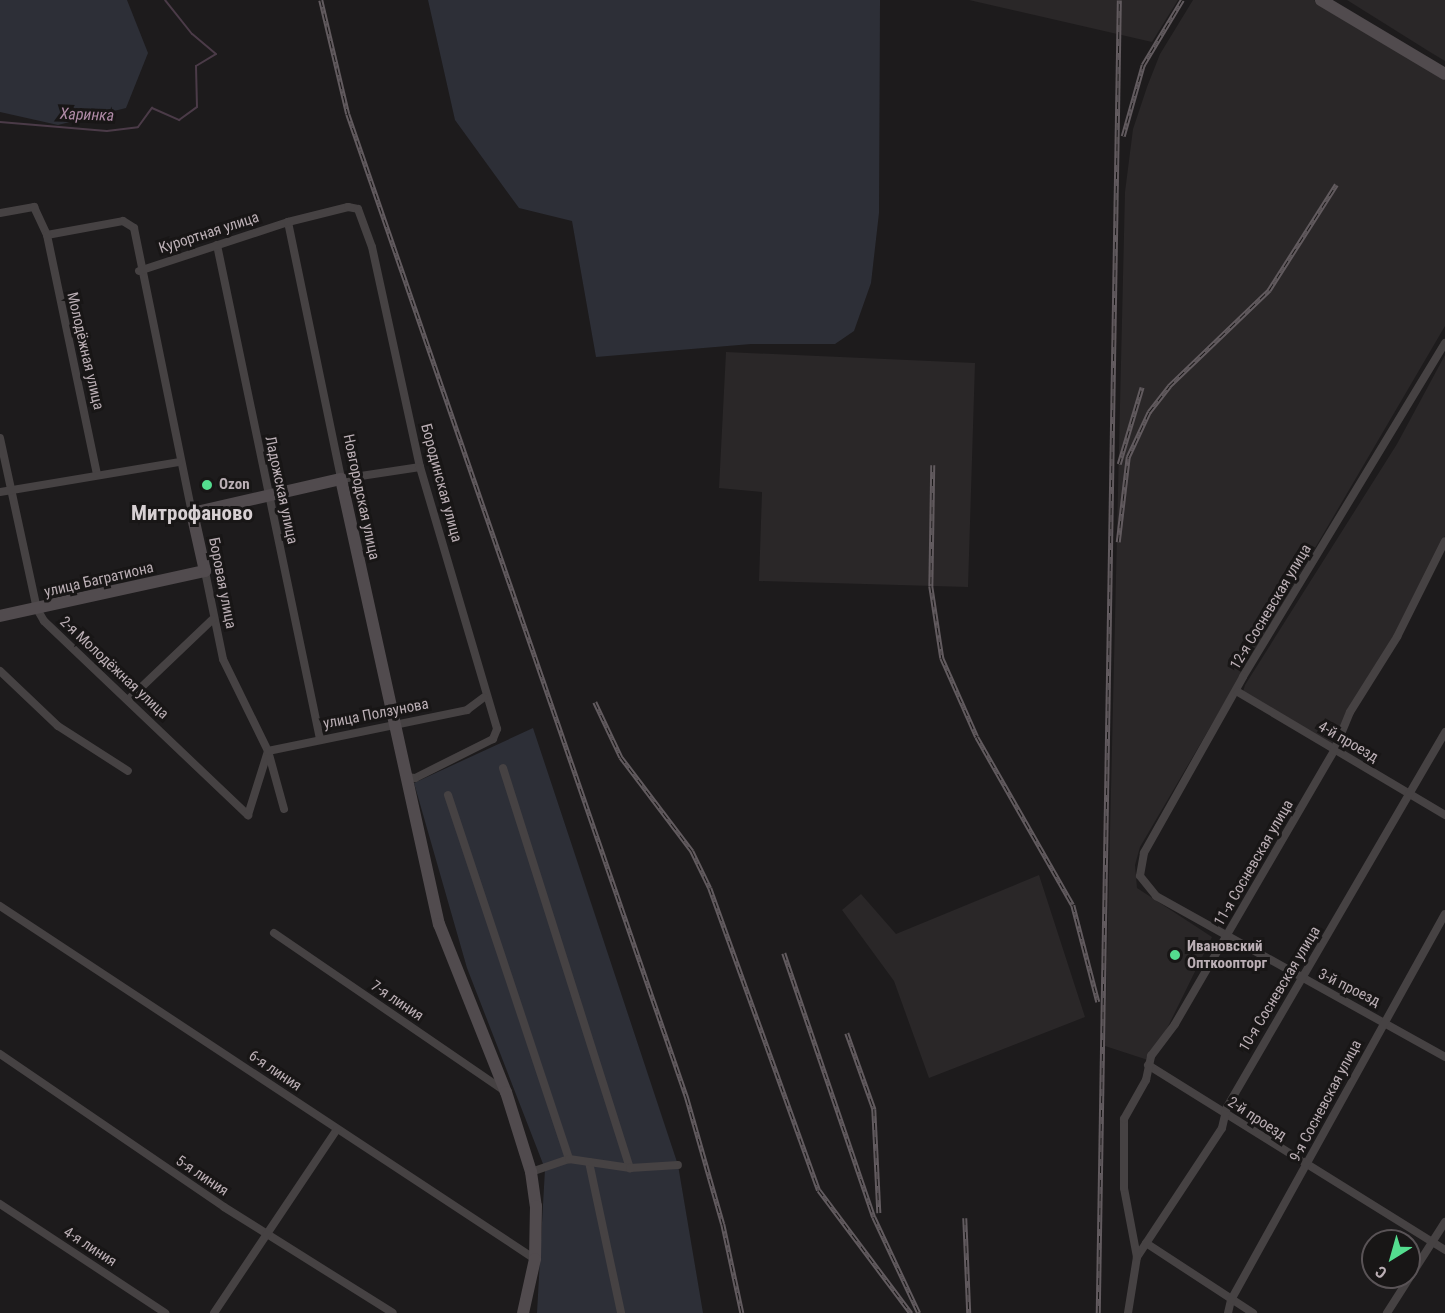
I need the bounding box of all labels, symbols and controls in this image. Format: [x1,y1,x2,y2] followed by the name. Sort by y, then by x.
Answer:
[60,104,114,126] water label: Харинка
[157,208,261,258] street label: Курортная улица
[63,290,107,412] street label: Молодёжная улица
[417,422,465,544] street label: Бородинская улица
[339,432,383,562] street label: Новгородская улица
[261,434,301,546] street label: Ладожская улица
[219,476,250,494] place label: Ozon
[200,478,214,492] marker: Ozon
[131,500,253,526] district label: Митрофаново
[204,536,240,630] street label: Боровая улица
[1227,541,1315,673] street label: 12-я Сосневская улица
[43,559,155,601] street label: улица Багратиона
[56,613,172,723] street label: 2-я Молодёжная улица
[322,695,430,733] street label: улица Ползунова
[1315,718,1381,766] street label: 4-й проезд
[1211,797,1297,929] street label: 11-я Сосневская улица
[1236,923,1324,1055] street label: 10-я Сосневская улица
[1187,937,1267,972] place label: Ивановский Опткоопторг
[1168,948,1182,962] marker: Ивановский Опткоопторг
[1315,965,1383,1011] street label: 3-й проезд
[367,977,427,1025] street label: 7-я линия
[1286,1037,1366,1165] street label: 9-я Сосневская улица
[245,1047,305,1095] street label: 6-я линия
[1224,1093,1290,1145] street label: 2-й проезд
[172,1152,232,1200] street label: 5-я линия
[60,1223,120,1271] street label: 4-я линия
[1361,1229,1421,1289] north arrow
[1372,1262,1390,1283] text: С

